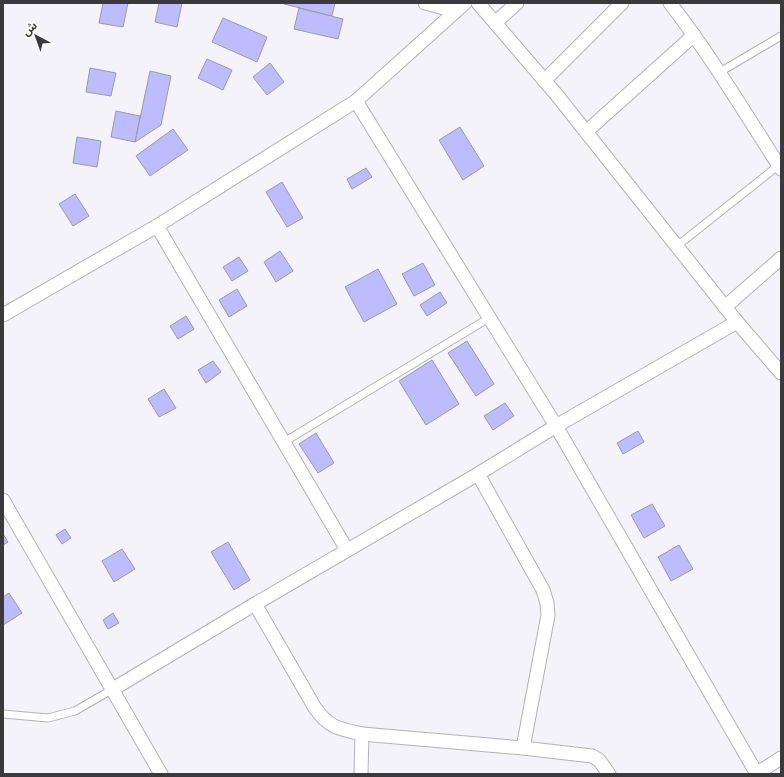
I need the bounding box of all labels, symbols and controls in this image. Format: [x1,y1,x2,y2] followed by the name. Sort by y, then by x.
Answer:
[16,16,56,56] north arrow
[19,18,40,39] text: ش

